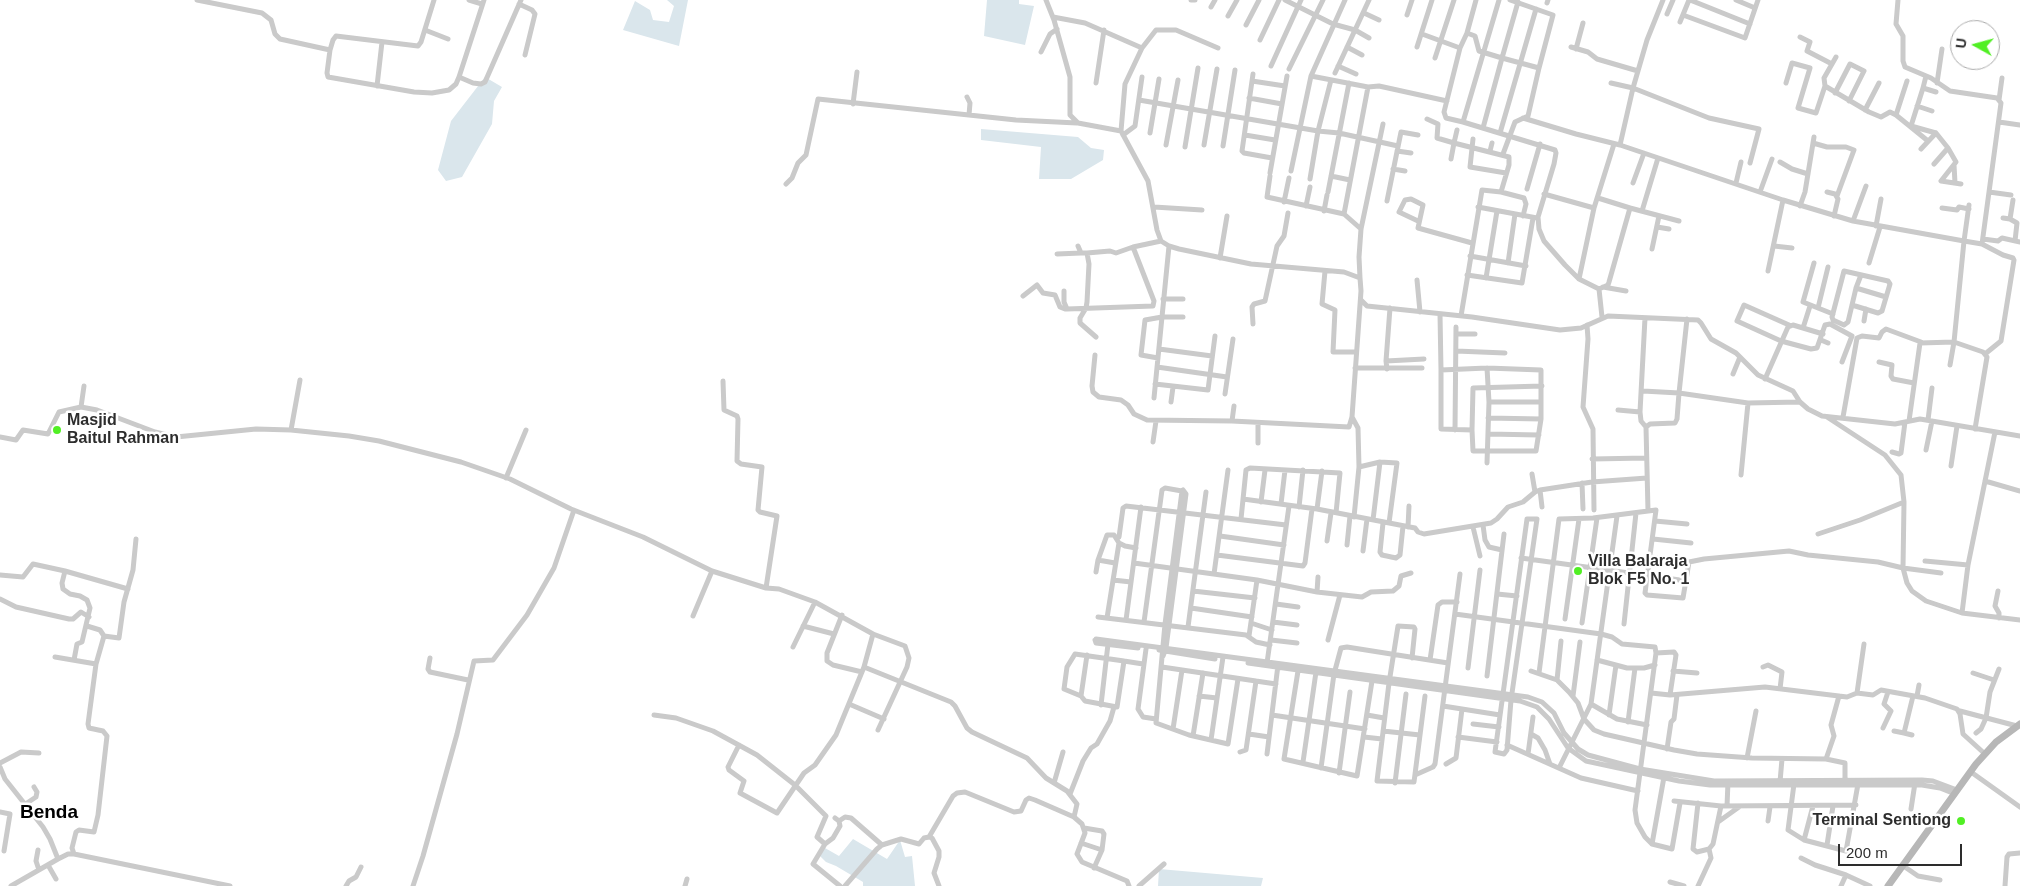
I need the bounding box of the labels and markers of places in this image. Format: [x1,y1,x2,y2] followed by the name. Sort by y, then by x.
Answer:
[67,411,179,449] place label: Masjid Baitul Rahman
[51,424,63,436] marker: Masjid Baitul Rahman
[1588,552,1689,590] place label: Villa Balaraja Blok F5 No. 1
[1572,565,1584,577] marker: Villa Balaraja Blok F5 No. 1
[1813,811,1951,831] place label: Terminal Sentiong
[1955,815,1967,827] marker: Terminal Sentiong

